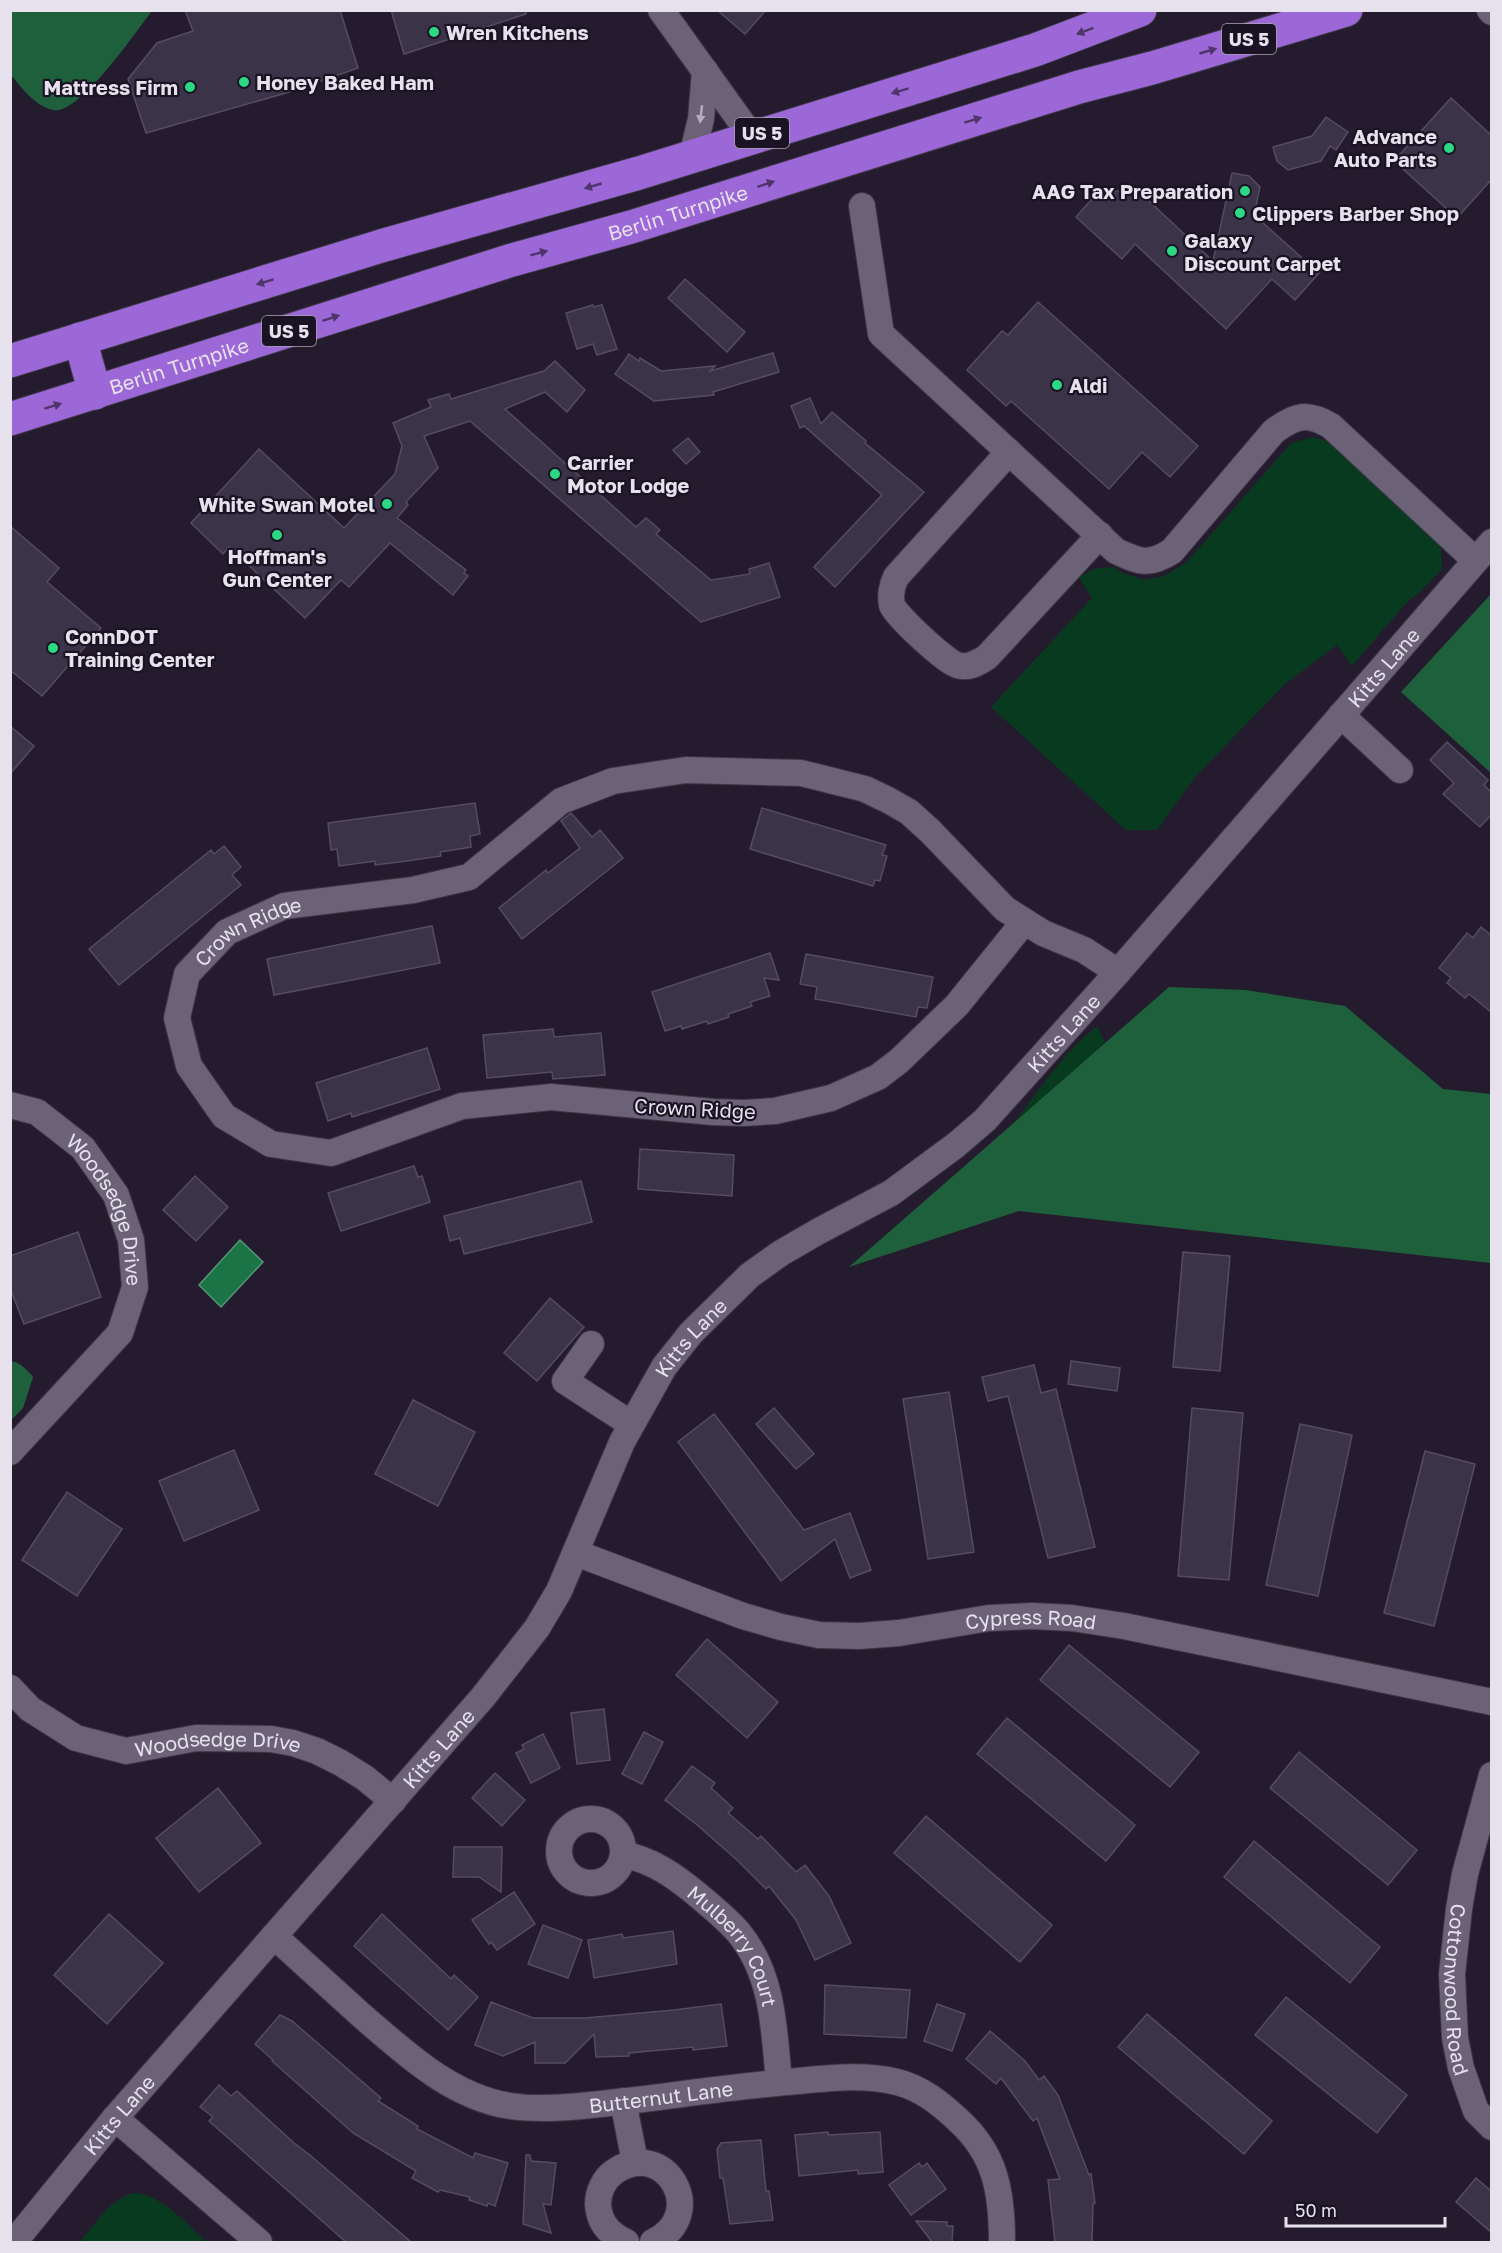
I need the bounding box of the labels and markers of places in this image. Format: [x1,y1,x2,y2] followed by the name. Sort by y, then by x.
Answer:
[446,20,589,44] place label: Wren Kitchens
[427,25,441,39] marker: Wren Kitchens
[256,70,434,94] place label: Honey Baked Ham
[43,75,178,99] place label: Mattress Firm
[237,75,251,89] marker: Honey Baked Ham
[183,80,197,94] marker: Mattress Firm
[1334,124,1437,171] place label: Advance Auto Parts
[1442,141,1456,155] marker: Advance Auto Parts
[1032,179,1233,203] place label: AAG Tax Preparation
[1238,184,1252,198] marker: AAG Tax Preparation
[1252,201,1459,225] place label: Clippers Barber Shop
[1233,206,1247,220] marker: Clippers Barber Shop
[1184,228,1341,275] place label: Galaxy Discount Carpet
[1165,244,1179,258] marker: Galaxy Discount Carpet
[1069,373,1107,397] place label: Aldi
[1050,378,1064,392] marker: Aldi
[567,450,690,497] place label: Carrier Motor Lodge
[548,467,562,481] marker: Carrier Motor Lodge
[198,492,375,516] place label: White Swan Motel
[380,497,394,511] marker: White Swan Motel
[270,528,284,542] marker: Hoffman's Gun Center
[222,544,332,591] place label: Hoffman's Gun Center
[65,624,215,671] place label: ConnDOT Training Center
[46,641,60,655] marker: ConnDOT Training Center

